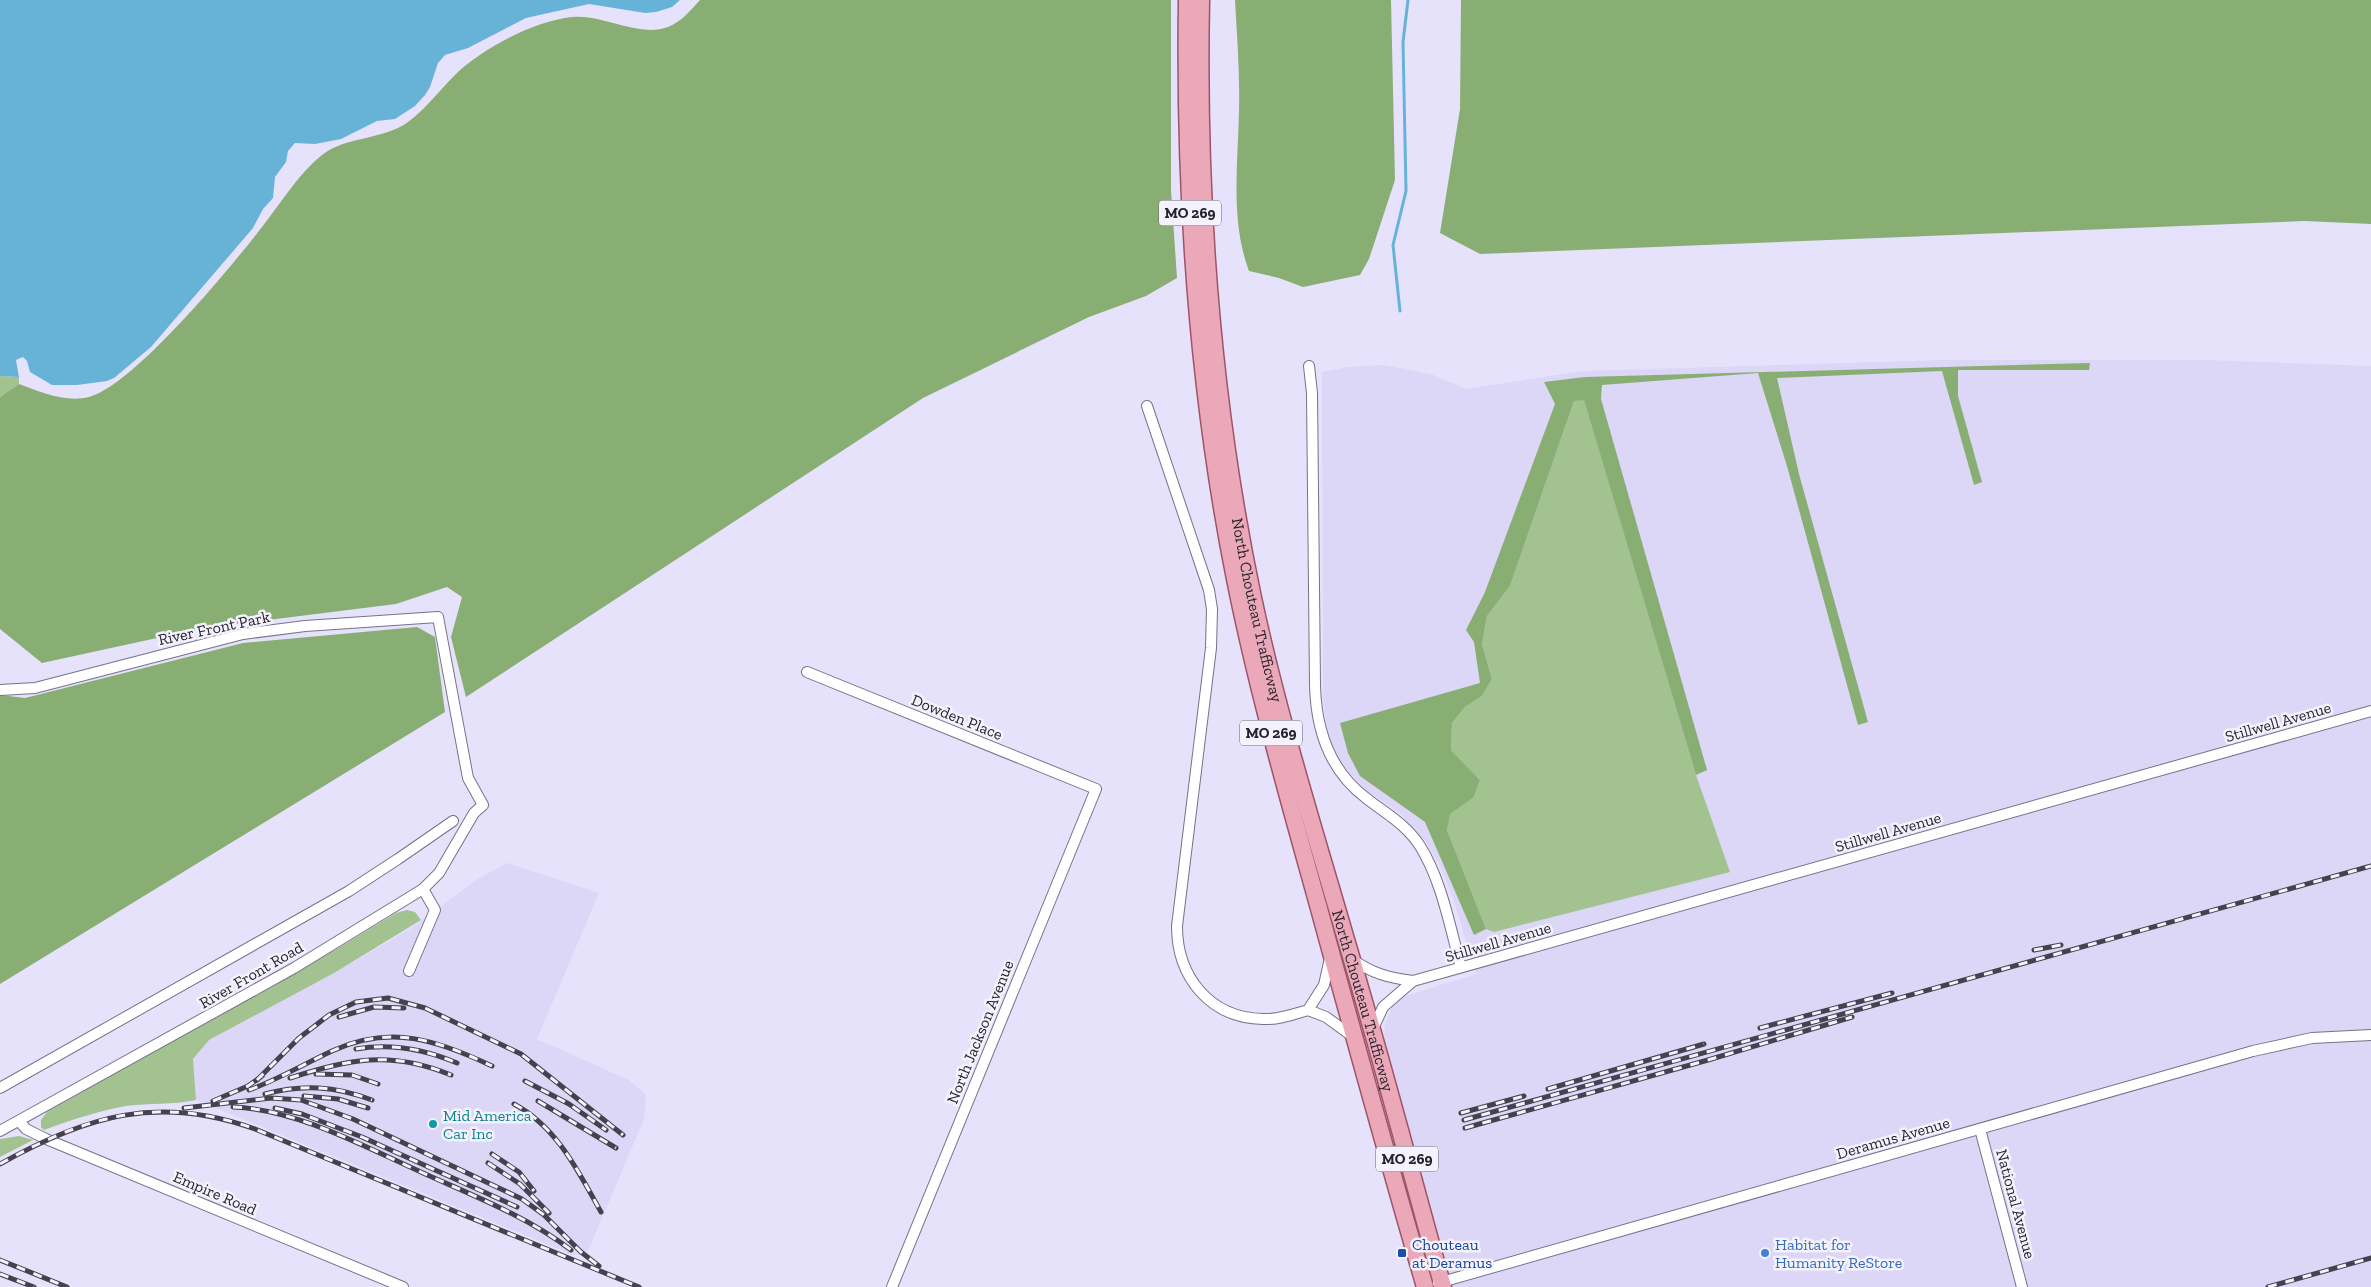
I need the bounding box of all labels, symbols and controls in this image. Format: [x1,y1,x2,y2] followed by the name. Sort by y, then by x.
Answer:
[1159,200,1221,226] road number: MO 269
[1228,516,1287,705] street label: North Chouteau Trafficway
[156,607,272,649] street label: River Front Park
[909,690,1005,744] street label: Dowden Place
[2223,698,2333,746] street label: Stillwell Avenue
[1240,720,1302,746] road number: MO 269
[1833,808,1943,856] street label: Stillwell Avenue
[1328,908,1399,1094] street label: North Chouteau Trafficway
[1443,918,1553,966] street label: Stillwell Avenue
[196,938,306,1012] street label: River Front Road
[943,958,1017,1106] street label: North Jackson Avenue
[443,1106,532,1143] place label: Mid America Car Inc
[1834,1113,1952,1163] street label: Deramus Avenue
[427,1118,439,1130] marker: Mid America Car Inc
[1376,1146,1438,1172] road number: MO 269
[1992,1147,2040,1261] street label: National Avenue
[170,1167,260,1219] street label: Empire Road
[1412,1235,1492,1272] place label: Chouteau at Deramus
[1775,1235,1902,1272] place label: Habitat for Humanity ReStore
[1396,1247,1408,1259] marker: Chouteau at Deramus
[1759,1247,1771,1259] marker: Habitat for Humanity ReStore

